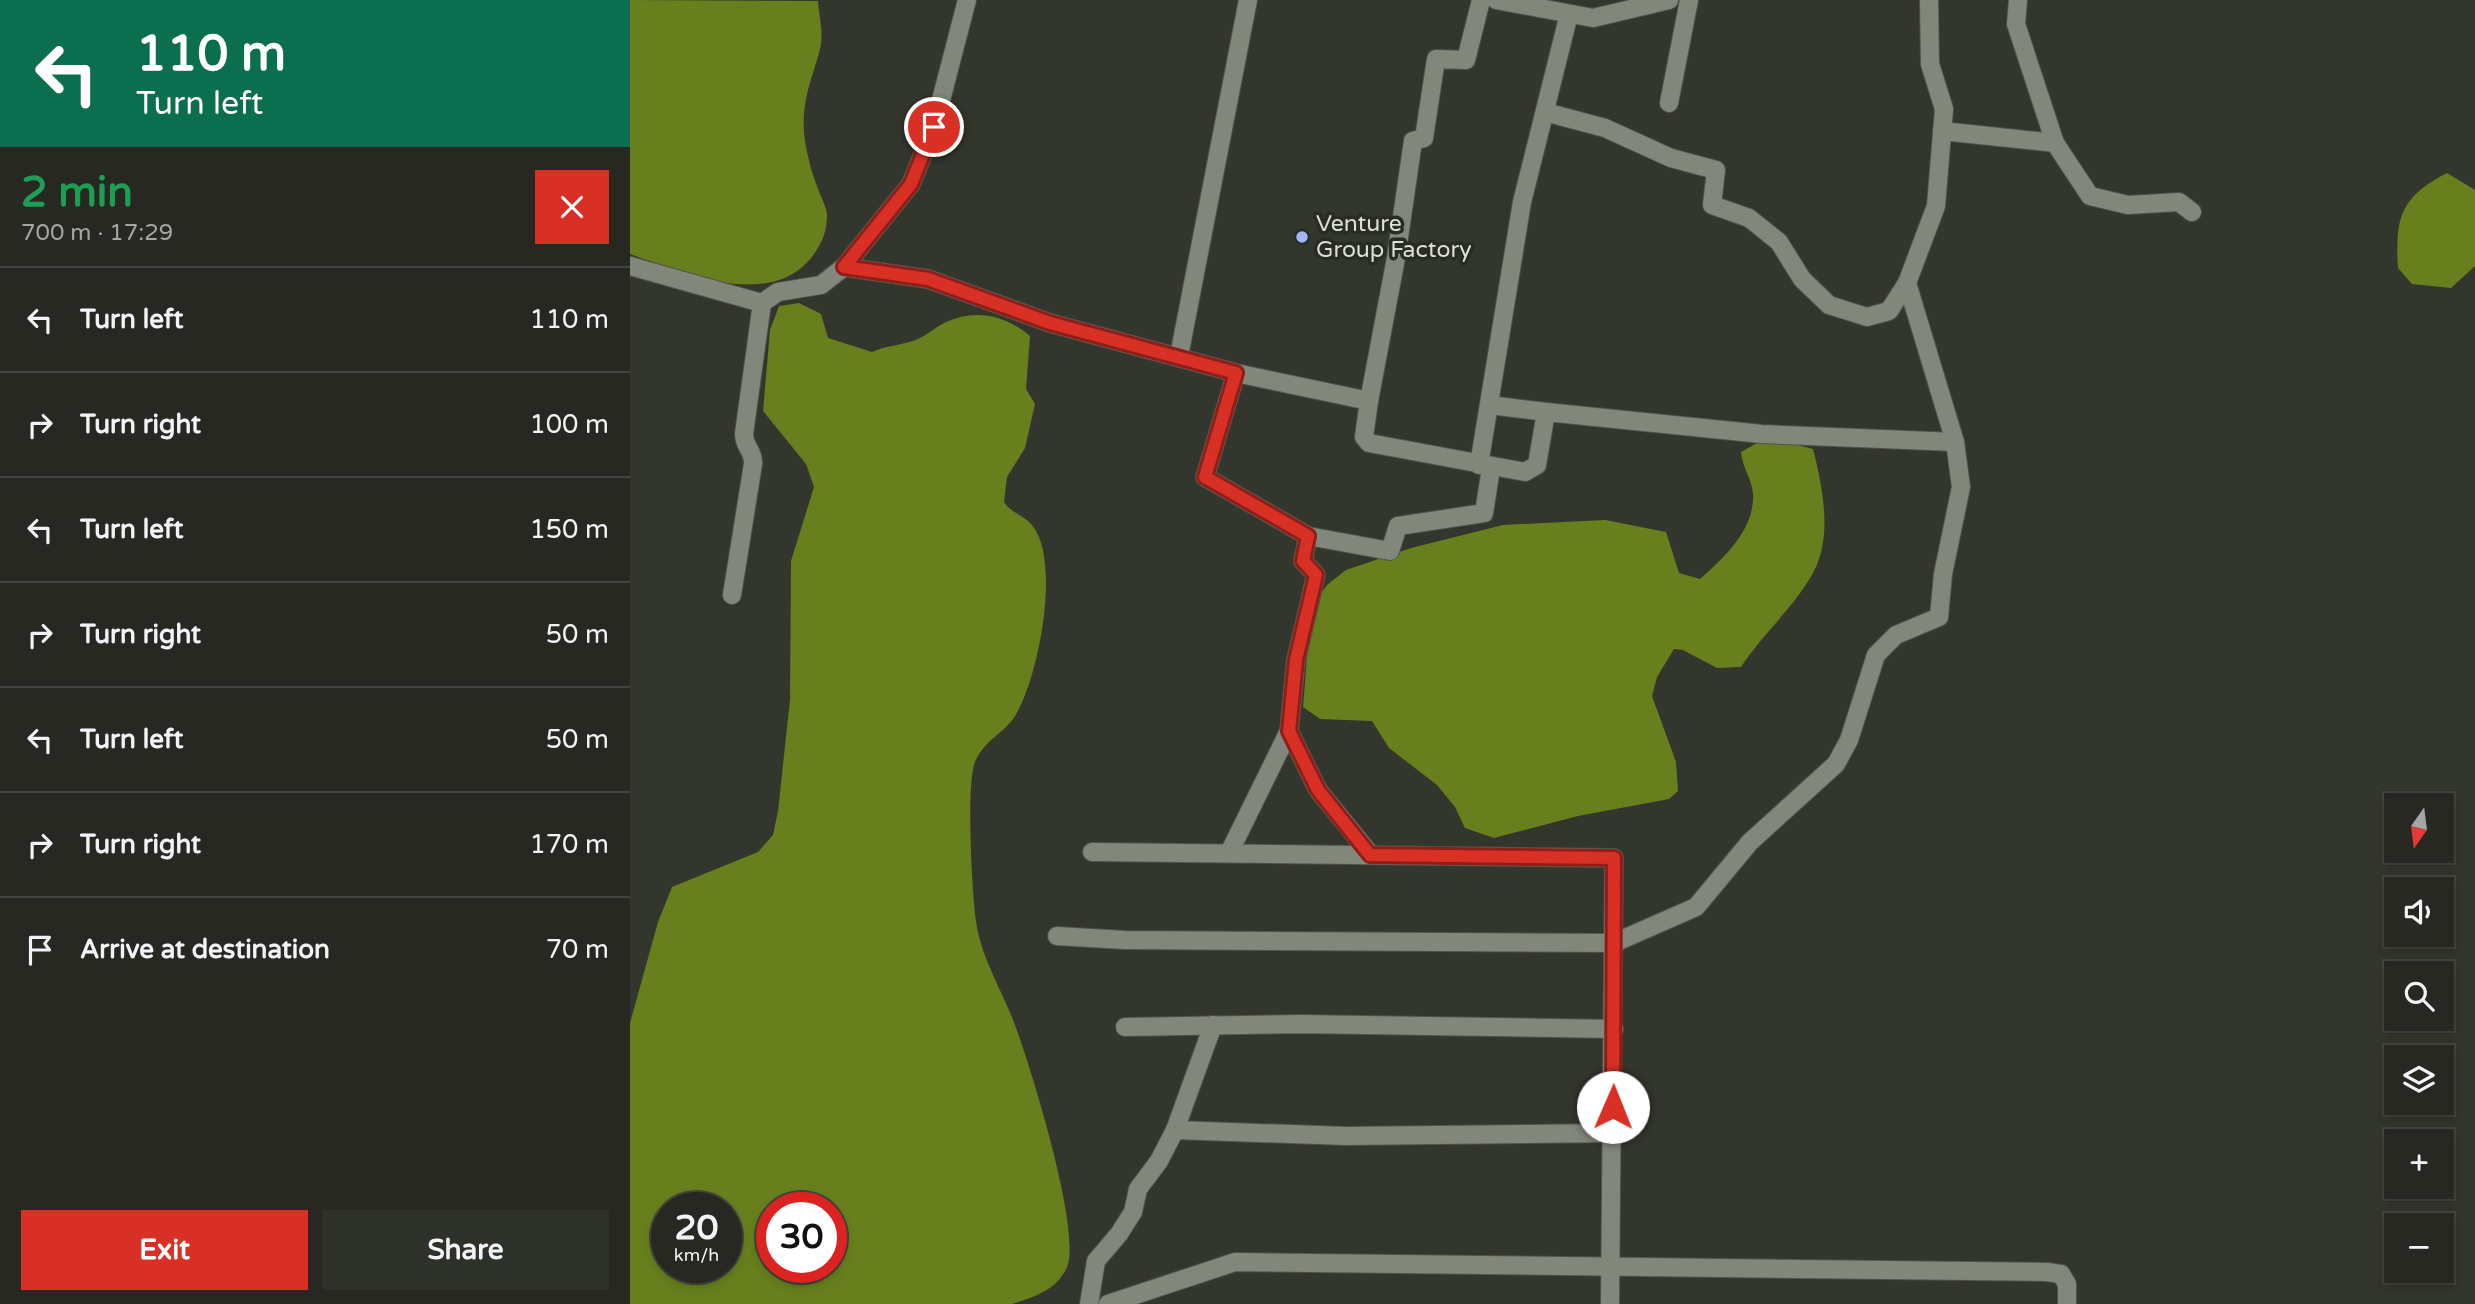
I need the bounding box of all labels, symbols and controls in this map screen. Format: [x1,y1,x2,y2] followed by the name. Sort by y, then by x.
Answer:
[136,25,286,84] text: 110 m
[21,28,112,119] icon: left
[136,85,263,123] text: Turn left
[904,97,964,157] pin
[915,108,953,146] icon: arrive
[21,167,133,218] text: 2 min
[535,170,609,244] button: close
[1316,210,1472,264] place label: Venture Group Factory
[21,219,173,247] text: 700 m · 17:29
[1294,229,1310,245] marker: Venture Group Factory
[21,301,59,339] icon: left
[80,304,183,335] text: Turn left
[529,304,609,335] text: 110 m
[21,406,59,444] icon: right
[80,409,201,440] text: Turn right
[529,409,609,440] text: 100 m
[21,511,59,549] icon: left
[80,514,183,545] text: Turn left
[529,514,609,545] text: 150 m
[21,616,59,654] icon: right
[80,619,201,650] text: Turn right
[546,619,609,650] text: 50 m
[21,721,59,759] icon: left
[80,724,183,755] text: Turn left
[546,724,609,755] text: 50 m
[2384,793,2454,863] north arrow
[2384,793,2454,1283] map controls
[21,826,59,864] icon: right
[80,829,201,860] text: Turn right
[529,829,609,860] text: 170 m
[2384,877,2454,947] button: sound
[21,931,59,969] icon: arrive
[80,934,330,965] text: Arrive at destination
[546,934,609,965] text: 70 m
[2384,961,2454,1031] button: search
[2384,1045,2454,1115] button: layers
[1576,1070,1650,1144] position arrow
[2384,1129,2454,1199] button: +
[756,1192,847,1283] speed limit sign: 30
[675,1207,718,1249] text: 20
[21,1210,308,1290] button: Exit
[322,1210,609,1290] button: Share
[2384,1213,2454,1283] button: −
[674,1244,719,1266] text: km/h

